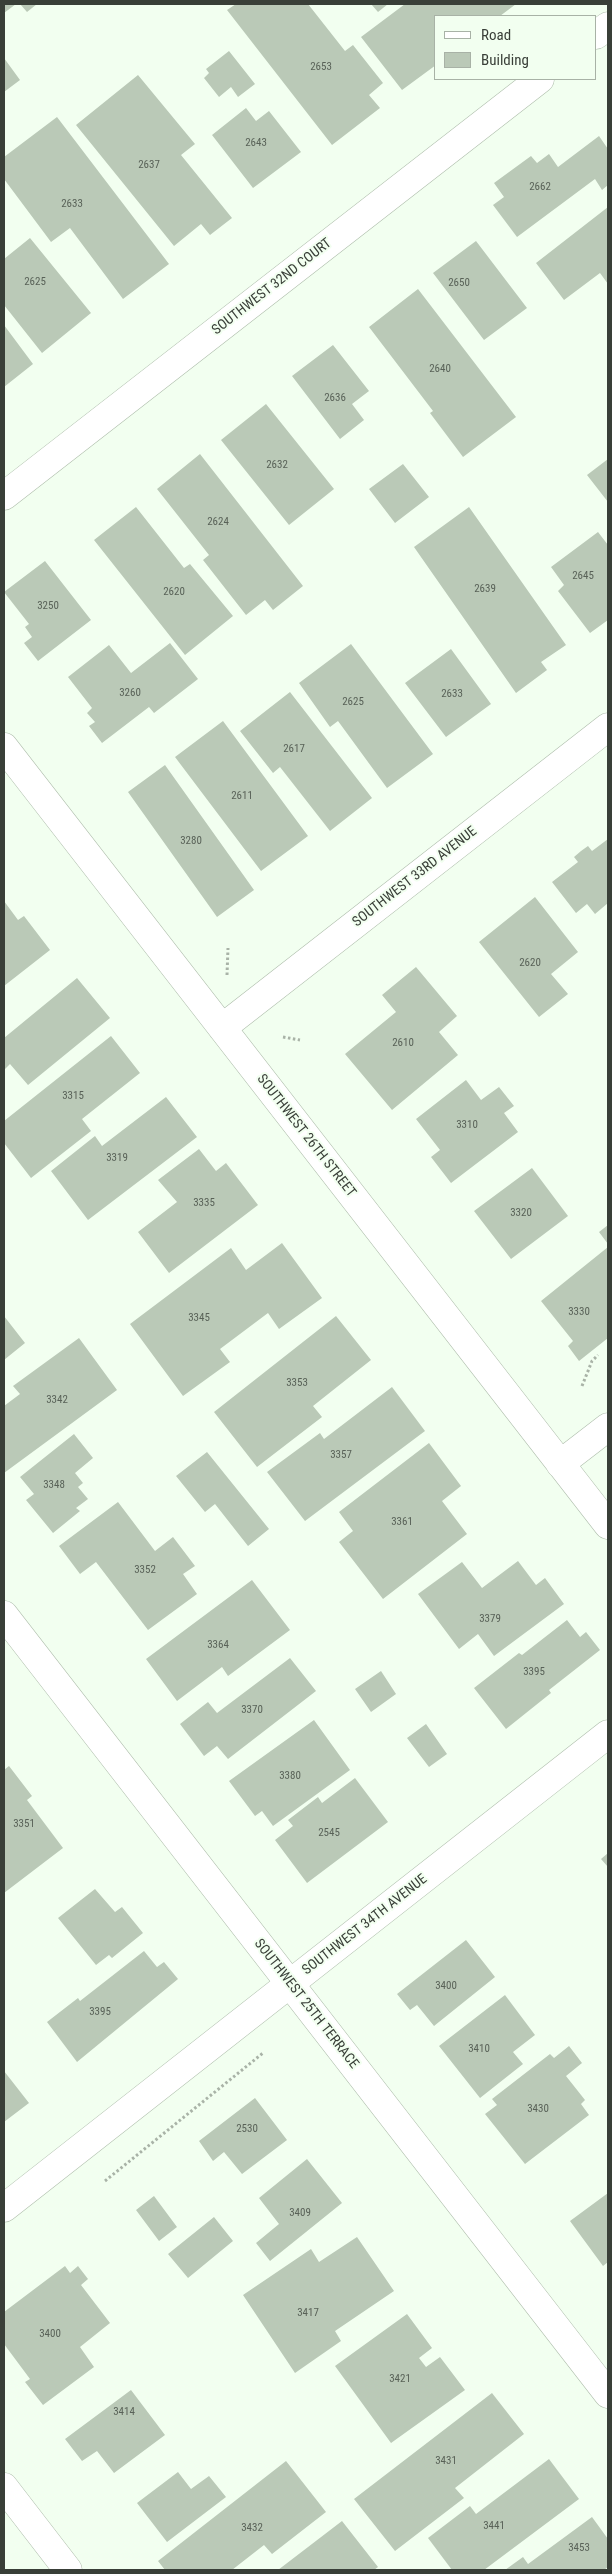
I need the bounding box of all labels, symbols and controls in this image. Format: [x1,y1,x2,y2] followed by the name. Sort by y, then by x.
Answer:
[434,15,597,80] legend
[481,26,511,44] text: Road
[481,51,529,69] text: Building
[310,60,332,74] house number: 2653
[245,136,267,150] house number: 2643
[138,158,160,172] house number: 2637
[529,180,551,194] house number: 2662
[61,197,83,211] house number: 2633
[209,235,335,339] street label: SOUTHWEST 32ND COURT
[24,275,46,289] house number: 2625
[448,276,470,290] house number: 2650
[429,362,451,376] house number: 2640
[324,391,346,405] house number: 2636
[266,458,288,472] house number: 2632
[207,515,229,529] house number: 2624
[572,569,594,583] house number: 2645
[474,582,496,596] house number: 2639
[163,585,185,599] house number: 2620
[37,599,59,613] house number: 3250
[119,686,141,700] house number: 3260
[441,687,463,701] house number: 2633
[342,695,364,709] house number: 2625
[283,742,305,756] house number: 2617
[231,789,253,803] house number: 2611
[349,823,481,931] street label: SOUTHWEST 33RD AVENUE
[180,834,202,848] house number: 3280
[519,956,541,970] house number: 2620
[392,1036,414,1050] house number: 2610
[253,1071,359,1201] street label: SOUTHWEST 26TH STREET
[62,1089,84,1103] house number: 3315
[456,1118,478,1132] house number: 3310
[106,1151,128,1165] house number: 3319
[193,1196,215,1210] house number: 3335
[510,1206,532,1220] house number: 3320
[568,1305,590,1319] house number: 3330
[188,1311,210,1325] house number: 3345
[286,1376,308,1390] house number: 3353
[46,1393,68,1407] house number: 3342
[330,1448,352,1462] house number: 3357
[43,1478,65,1492] house number: 3348
[391,1515,413,1529] house number: 3361
[134,1563,156,1577] house number: 3352
[479,1612,501,1626] house number: 3379
[207,1638,229,1652] house number: 3364
[523,1665,545,1679] house number: 3395
[241,1703,263,1717] house number: 3370
[279,1769,301,1783] house number: 3380
[13,1817,35,1831] house number: 3351
[318,1826,340,1840] house number: 2545
[299,1871,431,1979] street label: SOUTHWEST 34TH AVENUE
[250,1936,362,2072] street label: SOUTHWEST 25TH TERRACE
[435,1979,457,1993] house number: 3400
[89,2005,111,2019] house number: 3395
[468,2042,490,2056] house number: 3410
[527,2102,549,2116] house number: 3430
[236,2122,258,2136] house number: 2530
[289,2206,311,2220] house number: 3409
[297,2306,319,2320] house number: 3417
[39,2327,61,2341] house number: 3400
[389,2372,411,2386] house number: 3421
[113,2405,135,2419] house number: 3414
[435,2454,457,2468] house number: 3431
[483,2519,505,2533] house number: 3441
[241,2521,263,2535] house number: 3432
[568,2541,590,2555] house number: 3453

